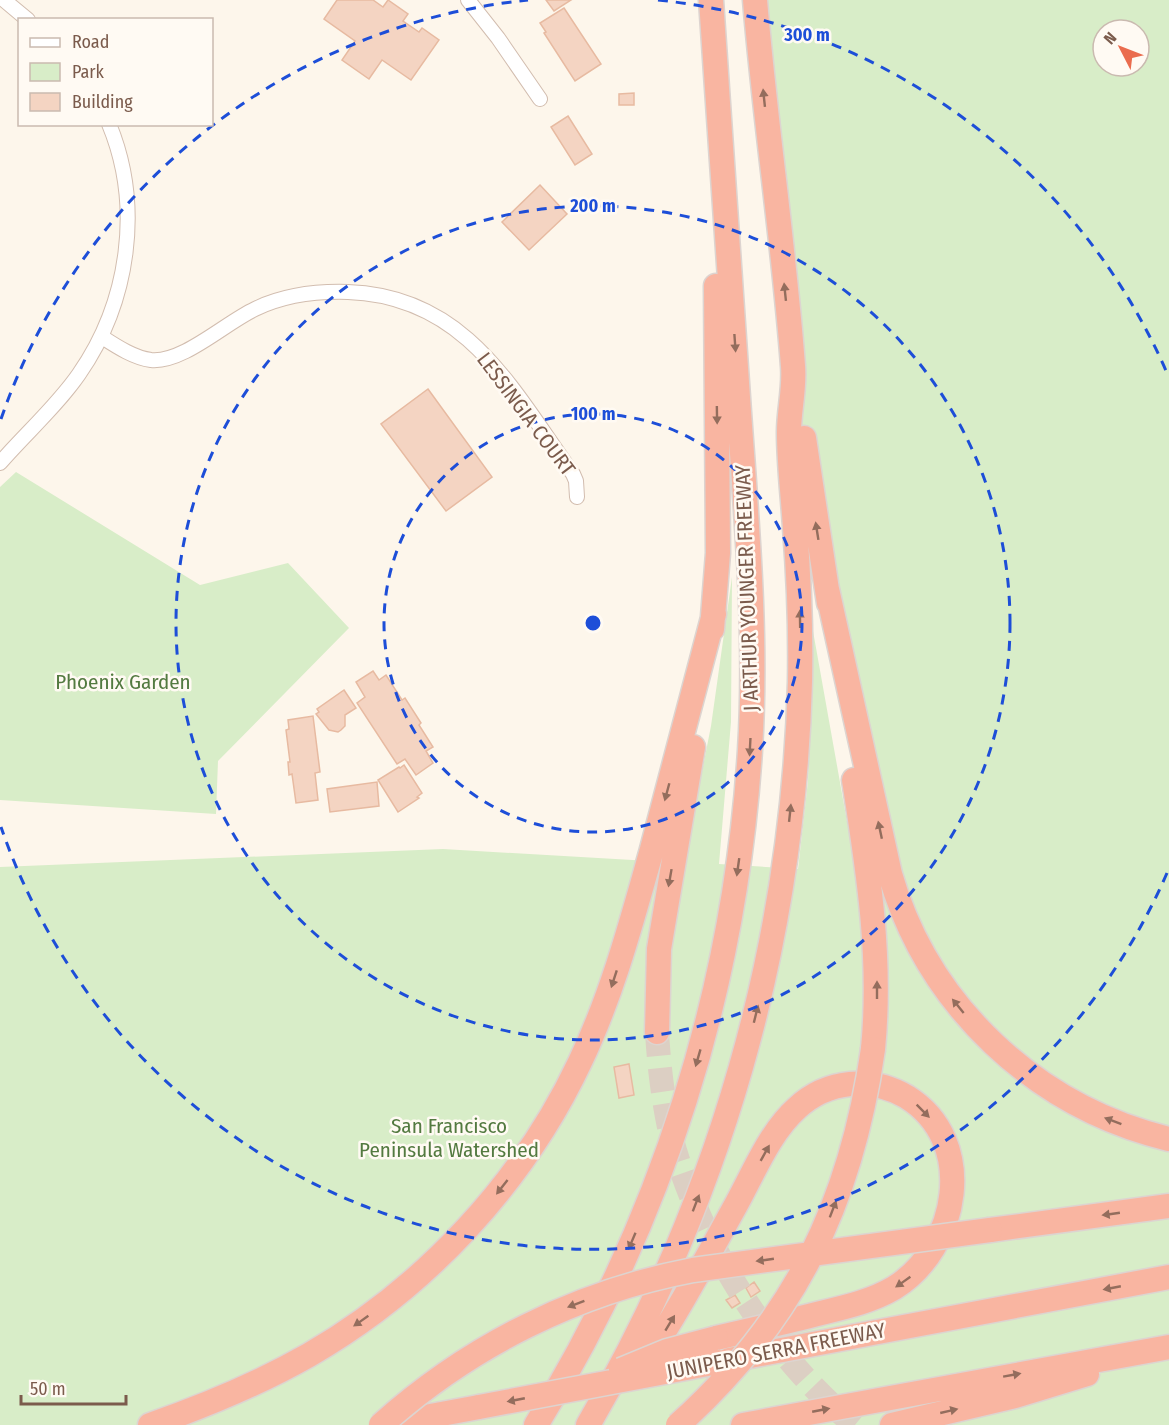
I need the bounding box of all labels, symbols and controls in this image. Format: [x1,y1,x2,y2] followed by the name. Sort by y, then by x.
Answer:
[18,18,213,126] legend
[1091,18,1151,78] north arrow
[783,24,830,46] text: 300 m
[1100,28,1120,48] text: N
[72,31,109,53] text: Road
[72,61,105,83] text: Park
[759,89,769,108] one-way arrow
[72,91,133,113] text: Building
[569,195,616,217] text: 200 m
[780,282,790,301] one-way arrow
[730,333,739,352] one-way arrow
[471,347,581,481] street label: LESSINGIA COURT
[571,403,615,425] text: 100 m
[712,406,722,425] one-way arrow
[730,464,764,712] street label: J ARTHUR YOUNGER FREEWAY
[813,521,822,540] one-way arrow
[795,609,805,628] one-way arrow
[583,613,603,633] centre of rings
[55,669,191,695] park label: Phoenix Garden
[746,737,755,756] one-way arrow
[662,783,671,801] one-way arrow
[785,804,795,823] one-way arrow
[875,821,884,840] one-way arrow
[734,858,743,877] one-way arrow
[665,869,674,888] one-way arrow
[608,970,618,988] one-way arrow
[872,981,882,1000] one-way arrow
[953,999,965,1014] one-way arrow
[751,1005,761,1023] one-way arrow
[693,1049,702,1067] one-way arrow
[915,1104,930,1118] one-way arrow
[359,1113,539,1163] park label: San Francisco Peninsula Watershed
[1104,1116,1122,1125] one-way arrow
[760,1144,770,1161] one-way arrow
[495,1179,508,1195] one-way arrow
[692,1194,701,1212] one-way arrow
[829,1200,838,1218] one-way arrow
[1101,1209,1120,1218] one-way arrow
[628,1233,637,1250] one-way arrow
[756,1255,775,1264] one-way arrow
[895,1276,911,1288] one-way arrow
[1102,1284,1121,1293] one-way arrow
[567,1300,585,1309] one-way arrow
[353,1315,369,1327] one-way arrow
[664,1315,675,1331] one-way arrow
[664,1317,888,1385] street label: JUNIPERO SERRA FREEWAY
[21,1368,126,1406] scale bar
[1003,1370,1022,1379] one-way arrow
[30,1378,66,1400] text: 50 m
[507,1396,526,1405] one-way arrow
[811,1406,830,1415] one-way arrow
[940,1406,959,1415] one-way arrow

